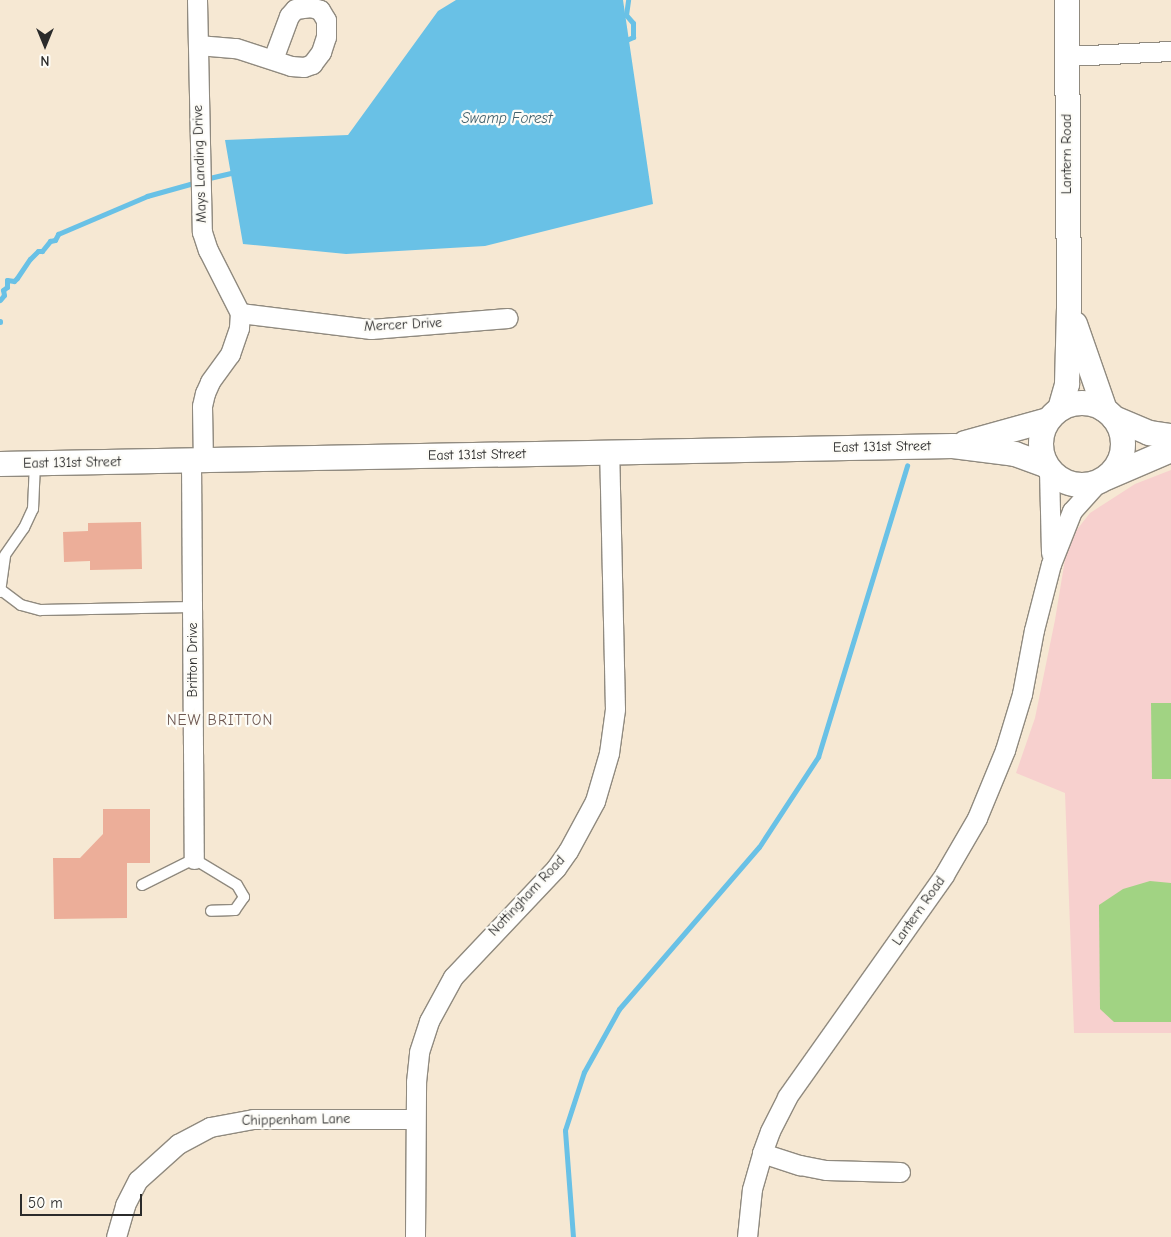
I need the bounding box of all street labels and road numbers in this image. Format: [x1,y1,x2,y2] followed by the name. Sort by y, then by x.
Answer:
[190,105,210,223] street label: Mays Landing Drive
[1059,114,1075,194] street label: Lantern Road
[364,315,442,335] street label: Mercer Drive
[833,438,931,456] street label: East 131st Street
[428,446,526,464] street label: East 131st Street
[23,454,121,472] street label: East 131st Street
[185,623,201,697] street label: Britton Drive
[485,852,569,940] street label: Nottingham Road
[889,873,949,949] street label: Lantern Road
[242,1111,350,1129] street label: Chippenham Lane

